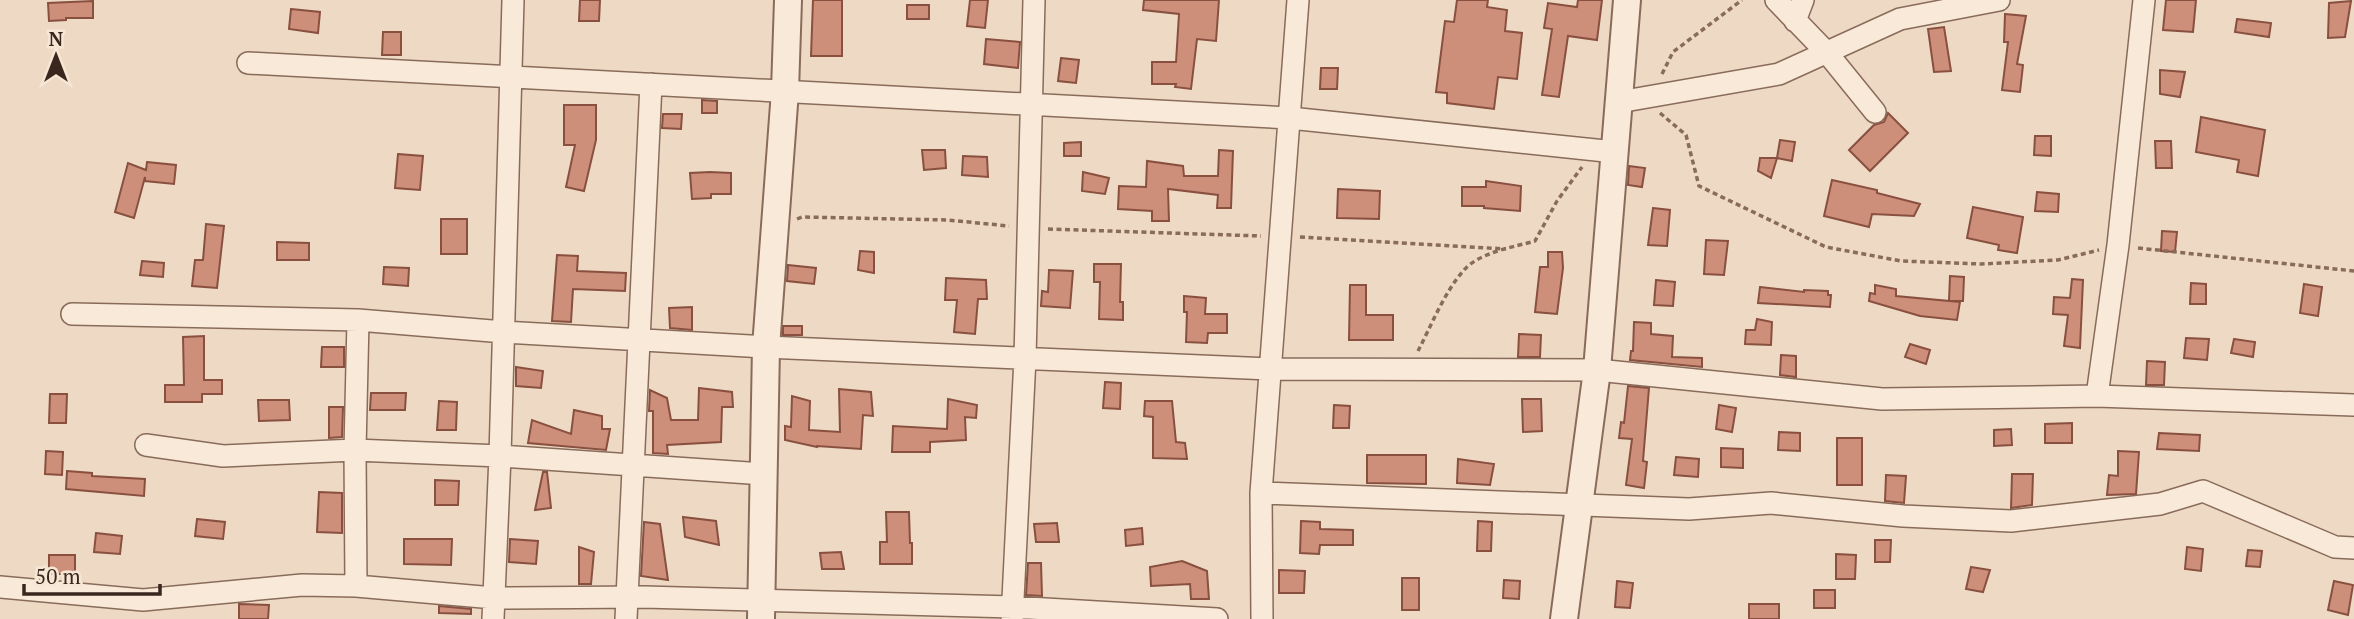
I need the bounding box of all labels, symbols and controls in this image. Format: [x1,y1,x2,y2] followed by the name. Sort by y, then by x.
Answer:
[21,21,91,91] north arrow
[49,26,64,51] text: N
[24,552,161,596] scale bar
[35,562,81,590] text: 50 m

